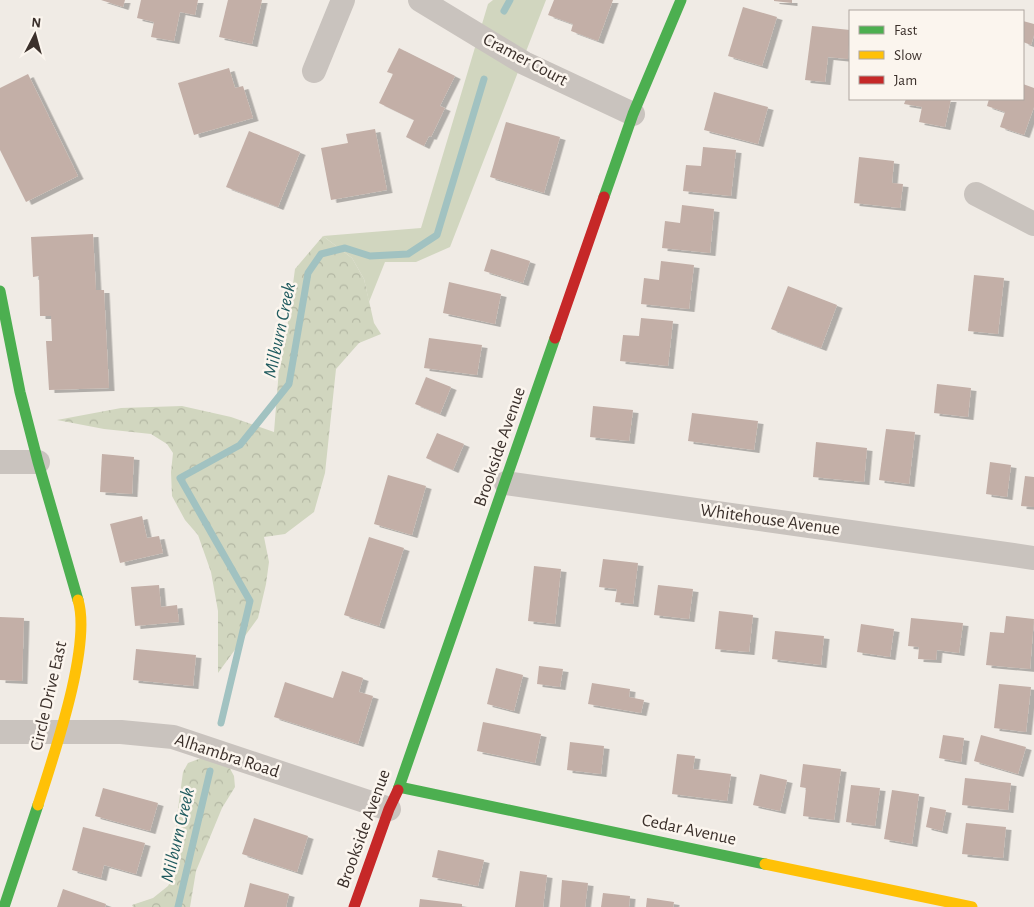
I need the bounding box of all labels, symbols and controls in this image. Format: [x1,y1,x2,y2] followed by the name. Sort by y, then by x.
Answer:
[10,10,60,60] north arrow
[849,10,1024,100] legend
[31,16,42,31] text: N
[894,23,918,38] text: Fast
[480,30,570,90] street label: Cramer Court
[894,48,922,63] text: Slow
[894,73,917,88] text: Jam
[261,281,299,379] water label: Milburn Creek
[471,385,529,509] street label: Brookside Avenue
[699,501,841,539] street label: Whitehouse Avenue
[28,639,70,752] street label: Circle Drive East
[173,731,281,781] street label: Alhambra Road
[334,767,394,891] street label: Brookside Avenue
[158,786,198,884] water label: Milburn Creek
[640,811,738,849] street label: Cedar Avenue

